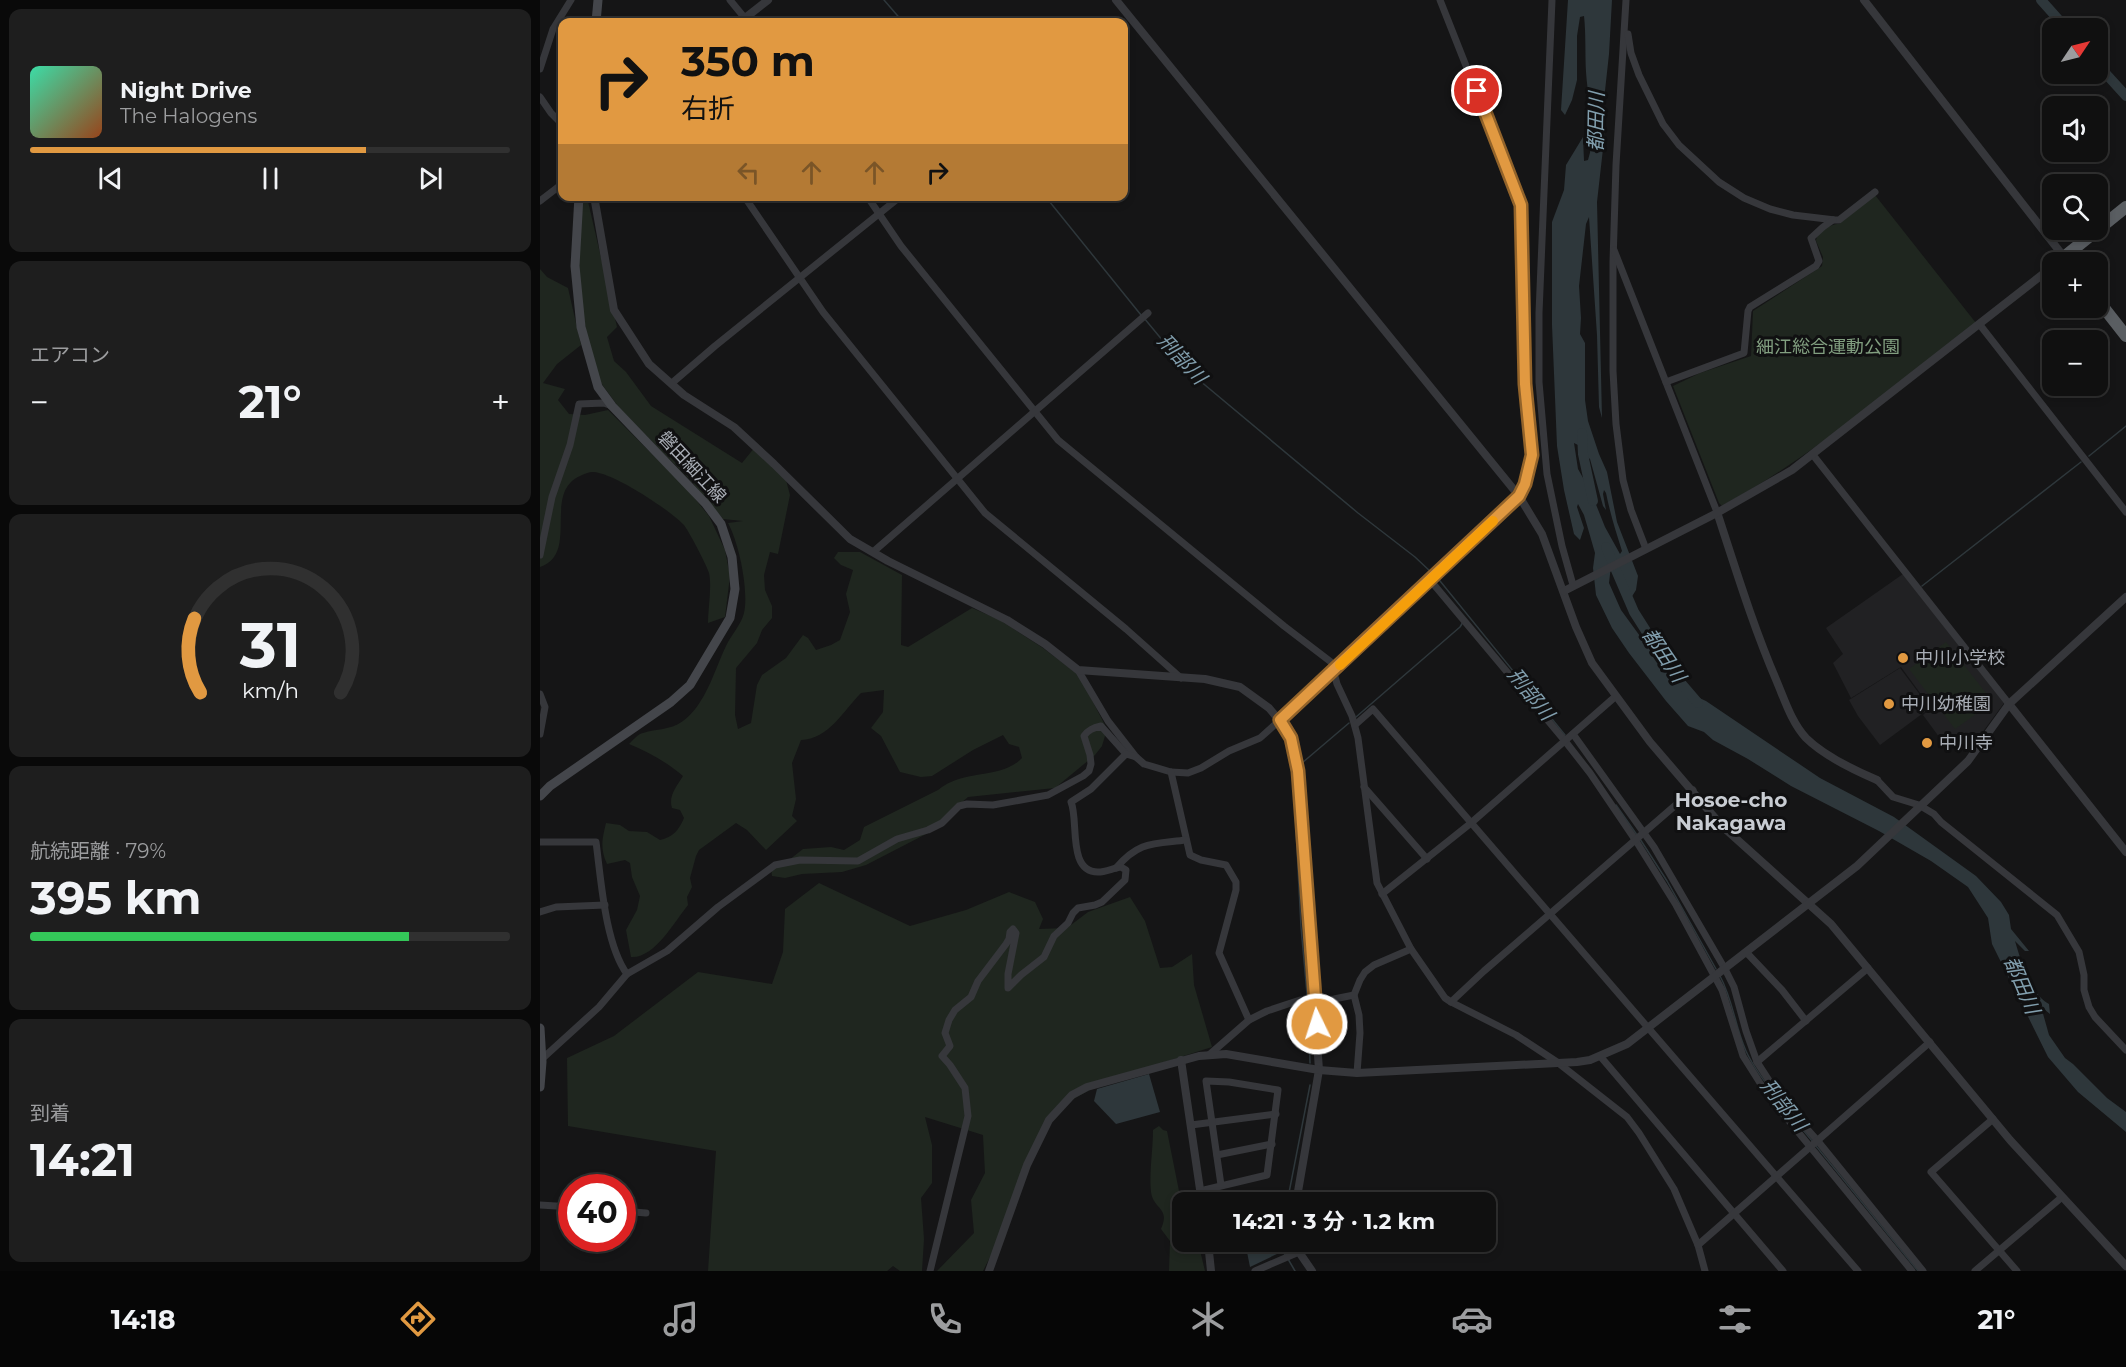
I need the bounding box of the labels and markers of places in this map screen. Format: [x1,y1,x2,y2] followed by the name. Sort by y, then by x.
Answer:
[1451,65,1502,116] pin
[1915,647,2005,669] place label: 中川小学校
[1896,651,1910,665] marker: 中川小学校
[1901,693,1991,715] place label: 中川幼稚園
[1882,697,1896,711] marker: 中川幼稚園
[1939,732,1993,754] place label: 中川寺
[1920,736,1934,750] marker: 中川寺

